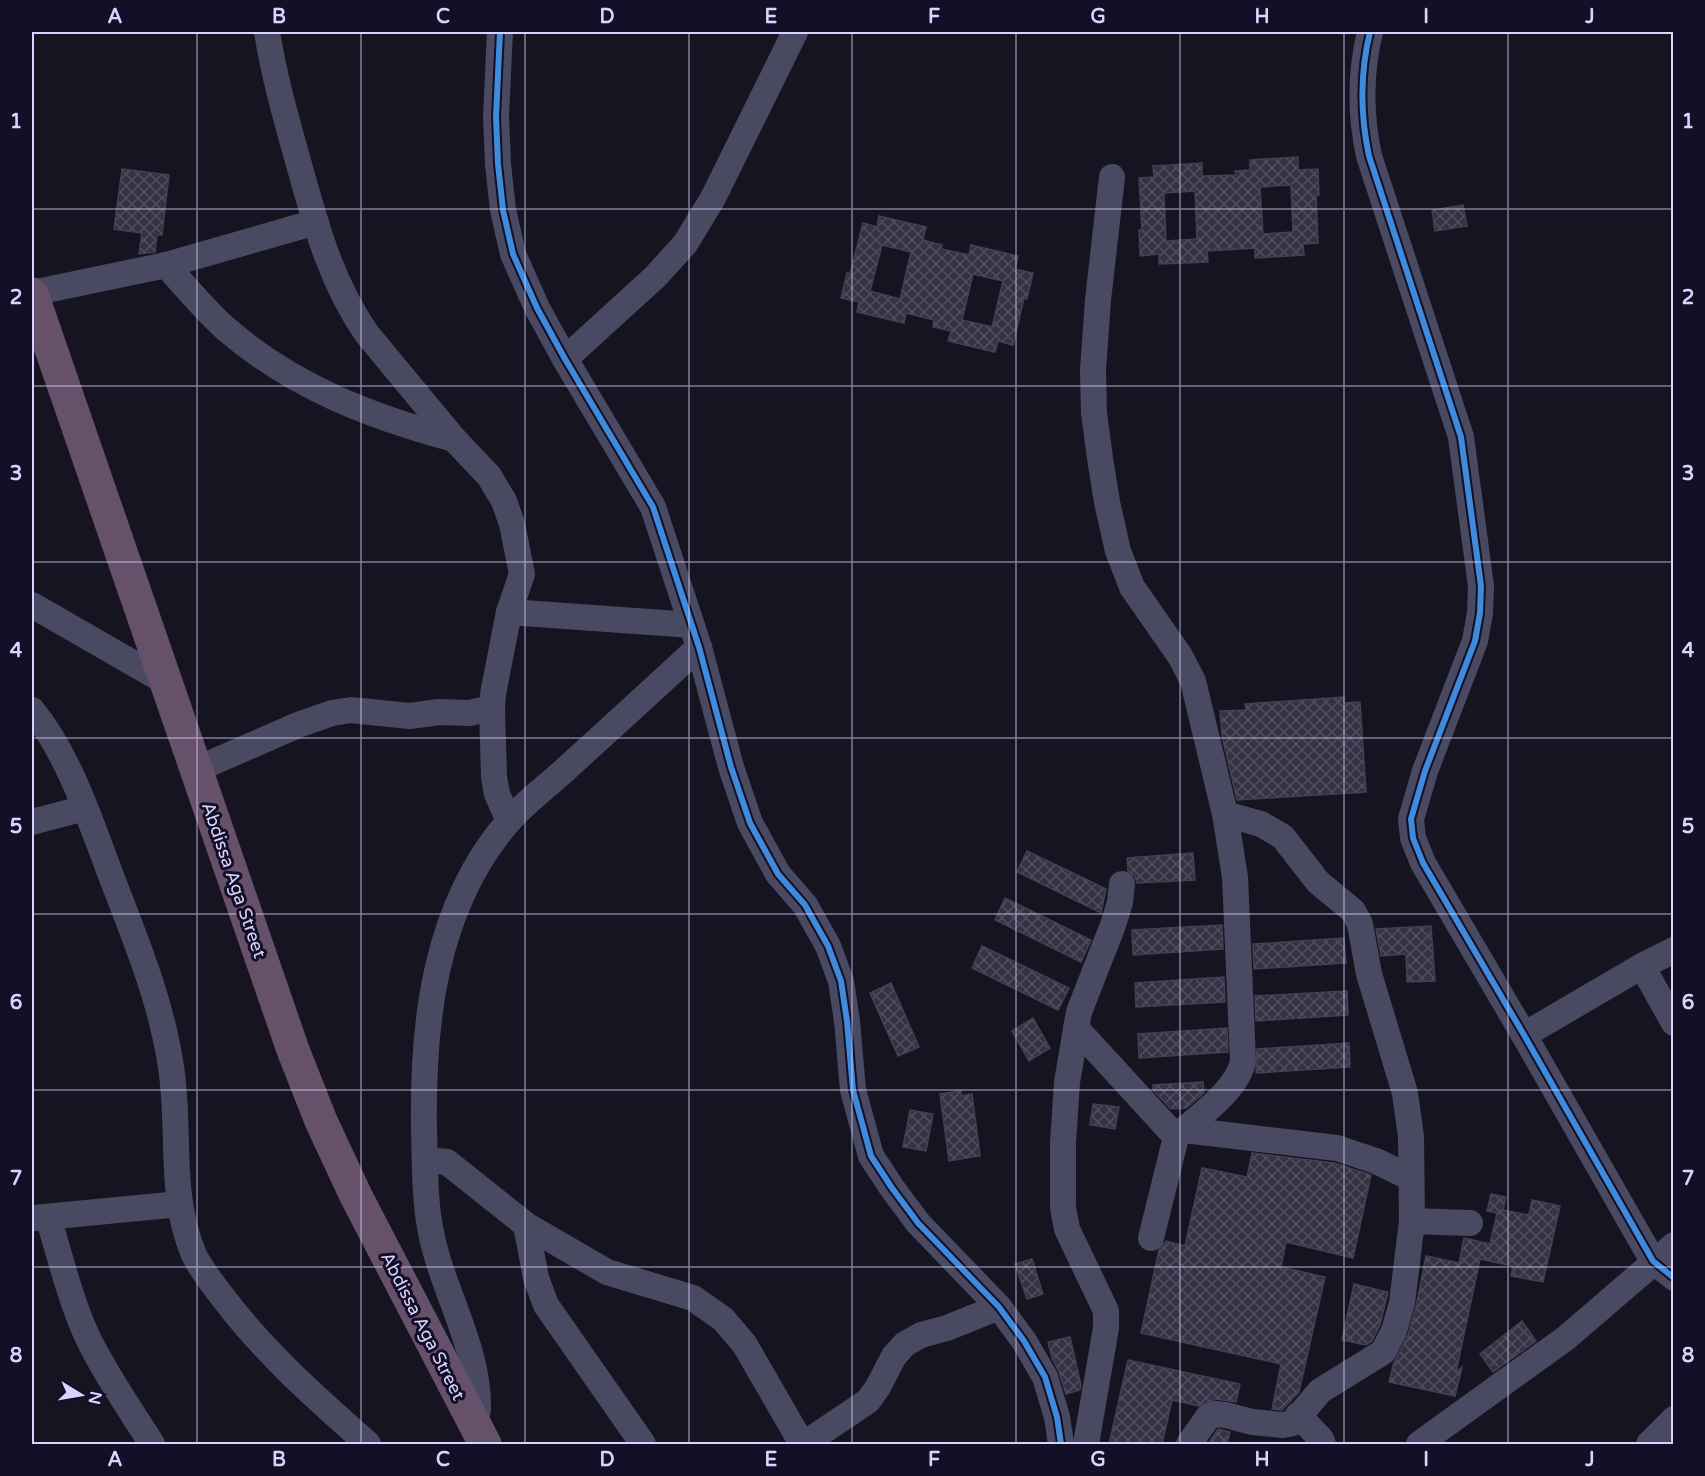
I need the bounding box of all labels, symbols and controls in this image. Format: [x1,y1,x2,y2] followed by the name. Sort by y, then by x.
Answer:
[108,5,123,29] text: A
[272,5,286,29] text: B
[436,5,450,29] text: C
[599,5,615,29] text: D
[765,5,778,29] text: E
[928,5,940,29] text: F
[1090,5,1106,29] text: G
[1254,5,1270,29] text: H
[1423,5,1429,29] text: I
[1584,5,1595,29] text: J
[10,110,22,134] text: 1
[1682,110,1694,134] text: 1
[10,286,22,310] text: 2
[1682,286,1694,310] text: 2
[10,462,22,486] text: 3
[1682,462,1694,486] text: 3
[10,639,23,663] text: 4
[1682,639,1695,663] text: 4
[197,799,271,961] street label: Abdissa Aga Street
[10,815,22,839] text: 5
[1682,815,1694,839] text: 5
[10,991,22,1015] text: 6
[1682,991,1694,1015] text: 6
[10,1167,22,1191] text: 7
[1682,1167,1694,1191] text: 7
[376,1248,470,1404] street label: Abdissa Aga Street
[10,1344,22,1368] text: 8
[1682,1344,1694,1368] text: 8
[51,1365,111,1425] north arrow
[84,1389,106,1406] text: N
[108,1448,123,1472] text: A
[272,1448,286,1472] text: B
[436,1448,450,1472] text: C
[599,1448,615,1472] text: D
[765,1448,778,1472] text: E
[928,1448,940,1472] text: F
[1090,1448,1106,1472] text: G
[1254,1448,1270,1472] text: H
[1423,1448,1429,1472] text: I
[1584,1448,1595,1472] text: J

